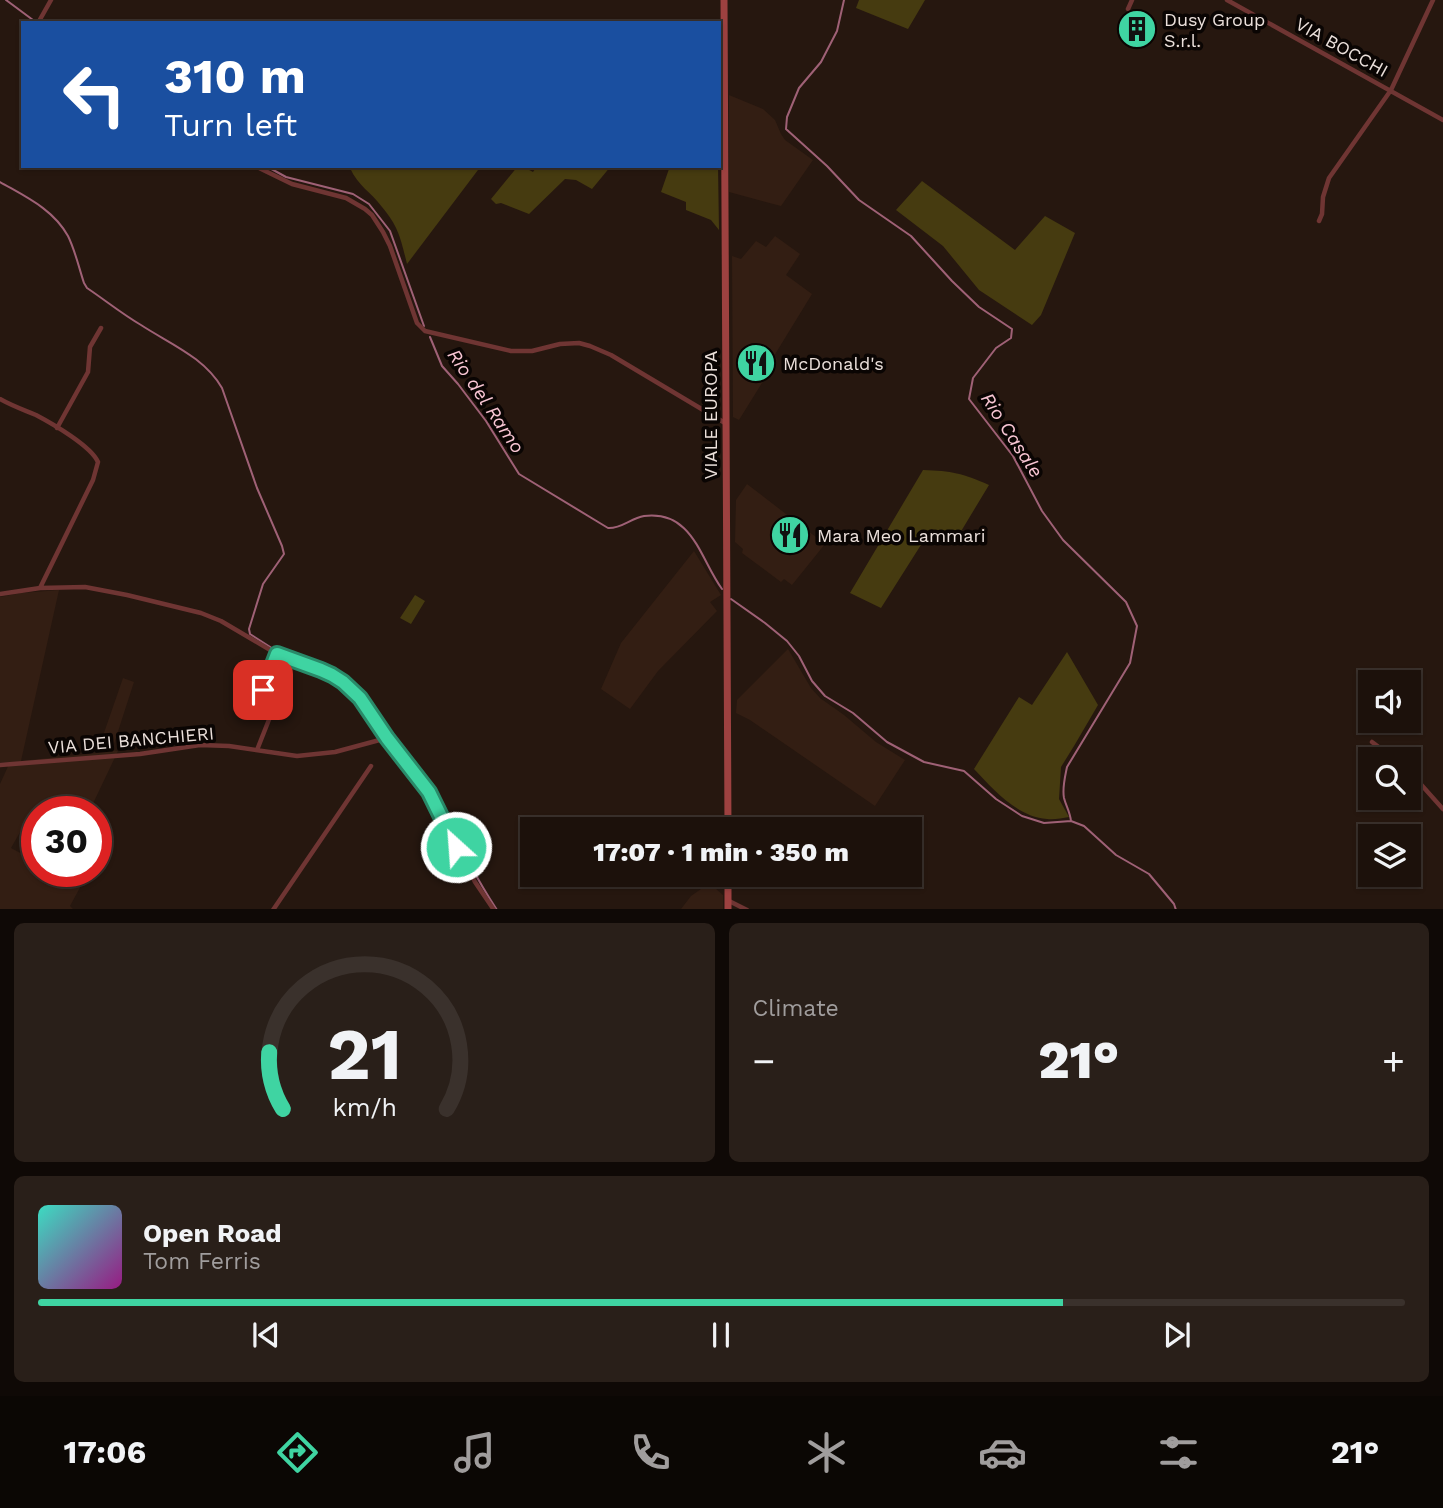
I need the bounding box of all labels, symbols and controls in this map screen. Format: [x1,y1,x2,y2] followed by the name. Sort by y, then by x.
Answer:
[1116,8,1158,50] building icon: Dusy Group S.r.l.
[1164,9,1265,51] place label: Dusy Group S.r.l.
[1292,13,1392,81] street label: VIA BOCCHI
[164,47,306,105] text: 310 m
[49,49,140,140] icon: left
[164,106,297,144] text: Turn left
[735,342,777,384] restaurant icon: McDonald's
[443,344,529,458] water label: Rio del Ramo
[700,350,721,479] street label: VIALE EUROPA
[783,353,884,374] place label: McDonald's
[976,388,1048,482] water label: Rio Casale
[769,514,811,556] restaurant icon: Mara Meo Lammari
[817,525,986,546] place label: Mara Meo Lammari
[233,660,293,720] pin
[1358,670,1421,887] map controls
[1358,670,1421,733] button: sound
[244,671,282,709] icon: arrive
[47,722,215,758] street label: VIA DEI BANCHIERI
[1358,747,1421,810] button: search
[21,796,112,887] speed limit sign: 30
[419,810,493,884] position arrow
[1358,824,1421,887] button: layers
[593,837,849,867] text: 17:07 · 1 min · 350 m
[753,995,839,1022] text: Climate
[327,1011,402,1097] text: 21
[1038,1030,1119,1091] text: 21°
[753,1039,775,1083] text: −
[1382,1039,1405,1083] text: +
[332,1092,396,1121] text: km/h
[143,1218,281,1248] text: Open Road
[143,1248,261,1275] text: Tom Ferris
[247,1316,285,1354] icon: previous
[702,1316,740,1354] icon: pause
[1158,1316,1196,1354] icon: next
[273,1428,322,1477] icon: directions
[450,1428,499,1477] icon: music
[626,1428,675,1477] icon: phone
[802,1428,851,1477] icon: climate
[978,1428,1027,1477] icon: car
[1154,1428,1203,1477] icon: filters
[64,1433,146,1471] text: 17:06
[1331,1433,1379,1471] text: 21°

